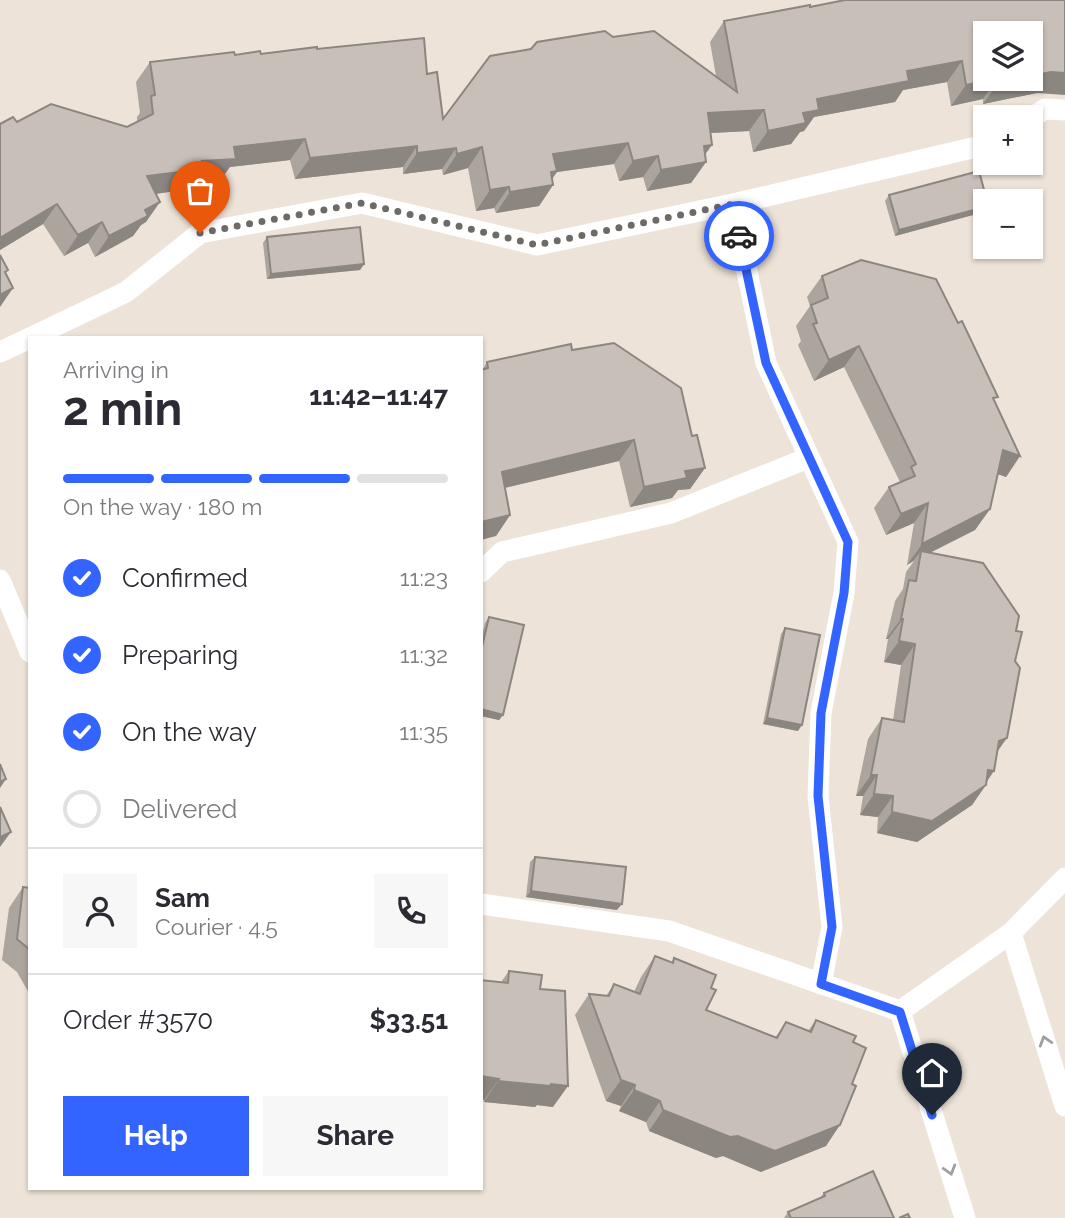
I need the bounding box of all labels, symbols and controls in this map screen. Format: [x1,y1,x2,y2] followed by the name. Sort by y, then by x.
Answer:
[973,21,1043,259] map controls
[973,21,1043,91] button: layers
[973,105,1043,175] button: +
[170,161,230,233] pin
[181,172,219,210] icon: bag
[973,189,1043,259] button: −
[704,201,774,271] courier
[720,217,758,255] icon: car
[63,356,169,383] text: Arriving in
[309,381,448,411] text: 11:42–11:47
[63,382,182,436] text: 2 min
[63,493,262,520] text: On the way · 180 m
[63,559,101,597] icon: check
[122,563,248,593] text: Confirmed
[400,564,448,591] text: 11:23
[63,636,101,674] icon: check
[122,640,238,670] text: Preparing
[400,641,448,668] text: 11:32
[63,713,101,751] icon: check
[122,717,257,747] text: On the way
[399,718,448,745] text: 11:35
[122,794,237,824] text: Delivered
[63,874,137,948] button: person
[374,874,448,948] button: phone
[155,883,210,913] text: Sam
[155,913,278,940] text: Courier · 4.5
[63,1005,213,1035] text: Order #3570
[370,1005,448,1035] text: $33.51
[1038,1036,1053,1048] one-way arrow
[902,1043,962,1115] pin
[913,1054,951,1092] icon: home
[63,1096,249,1176] button: Help
[263,1096,448,1176] button: Share
[942,1163,956,1176] one-way arrow

